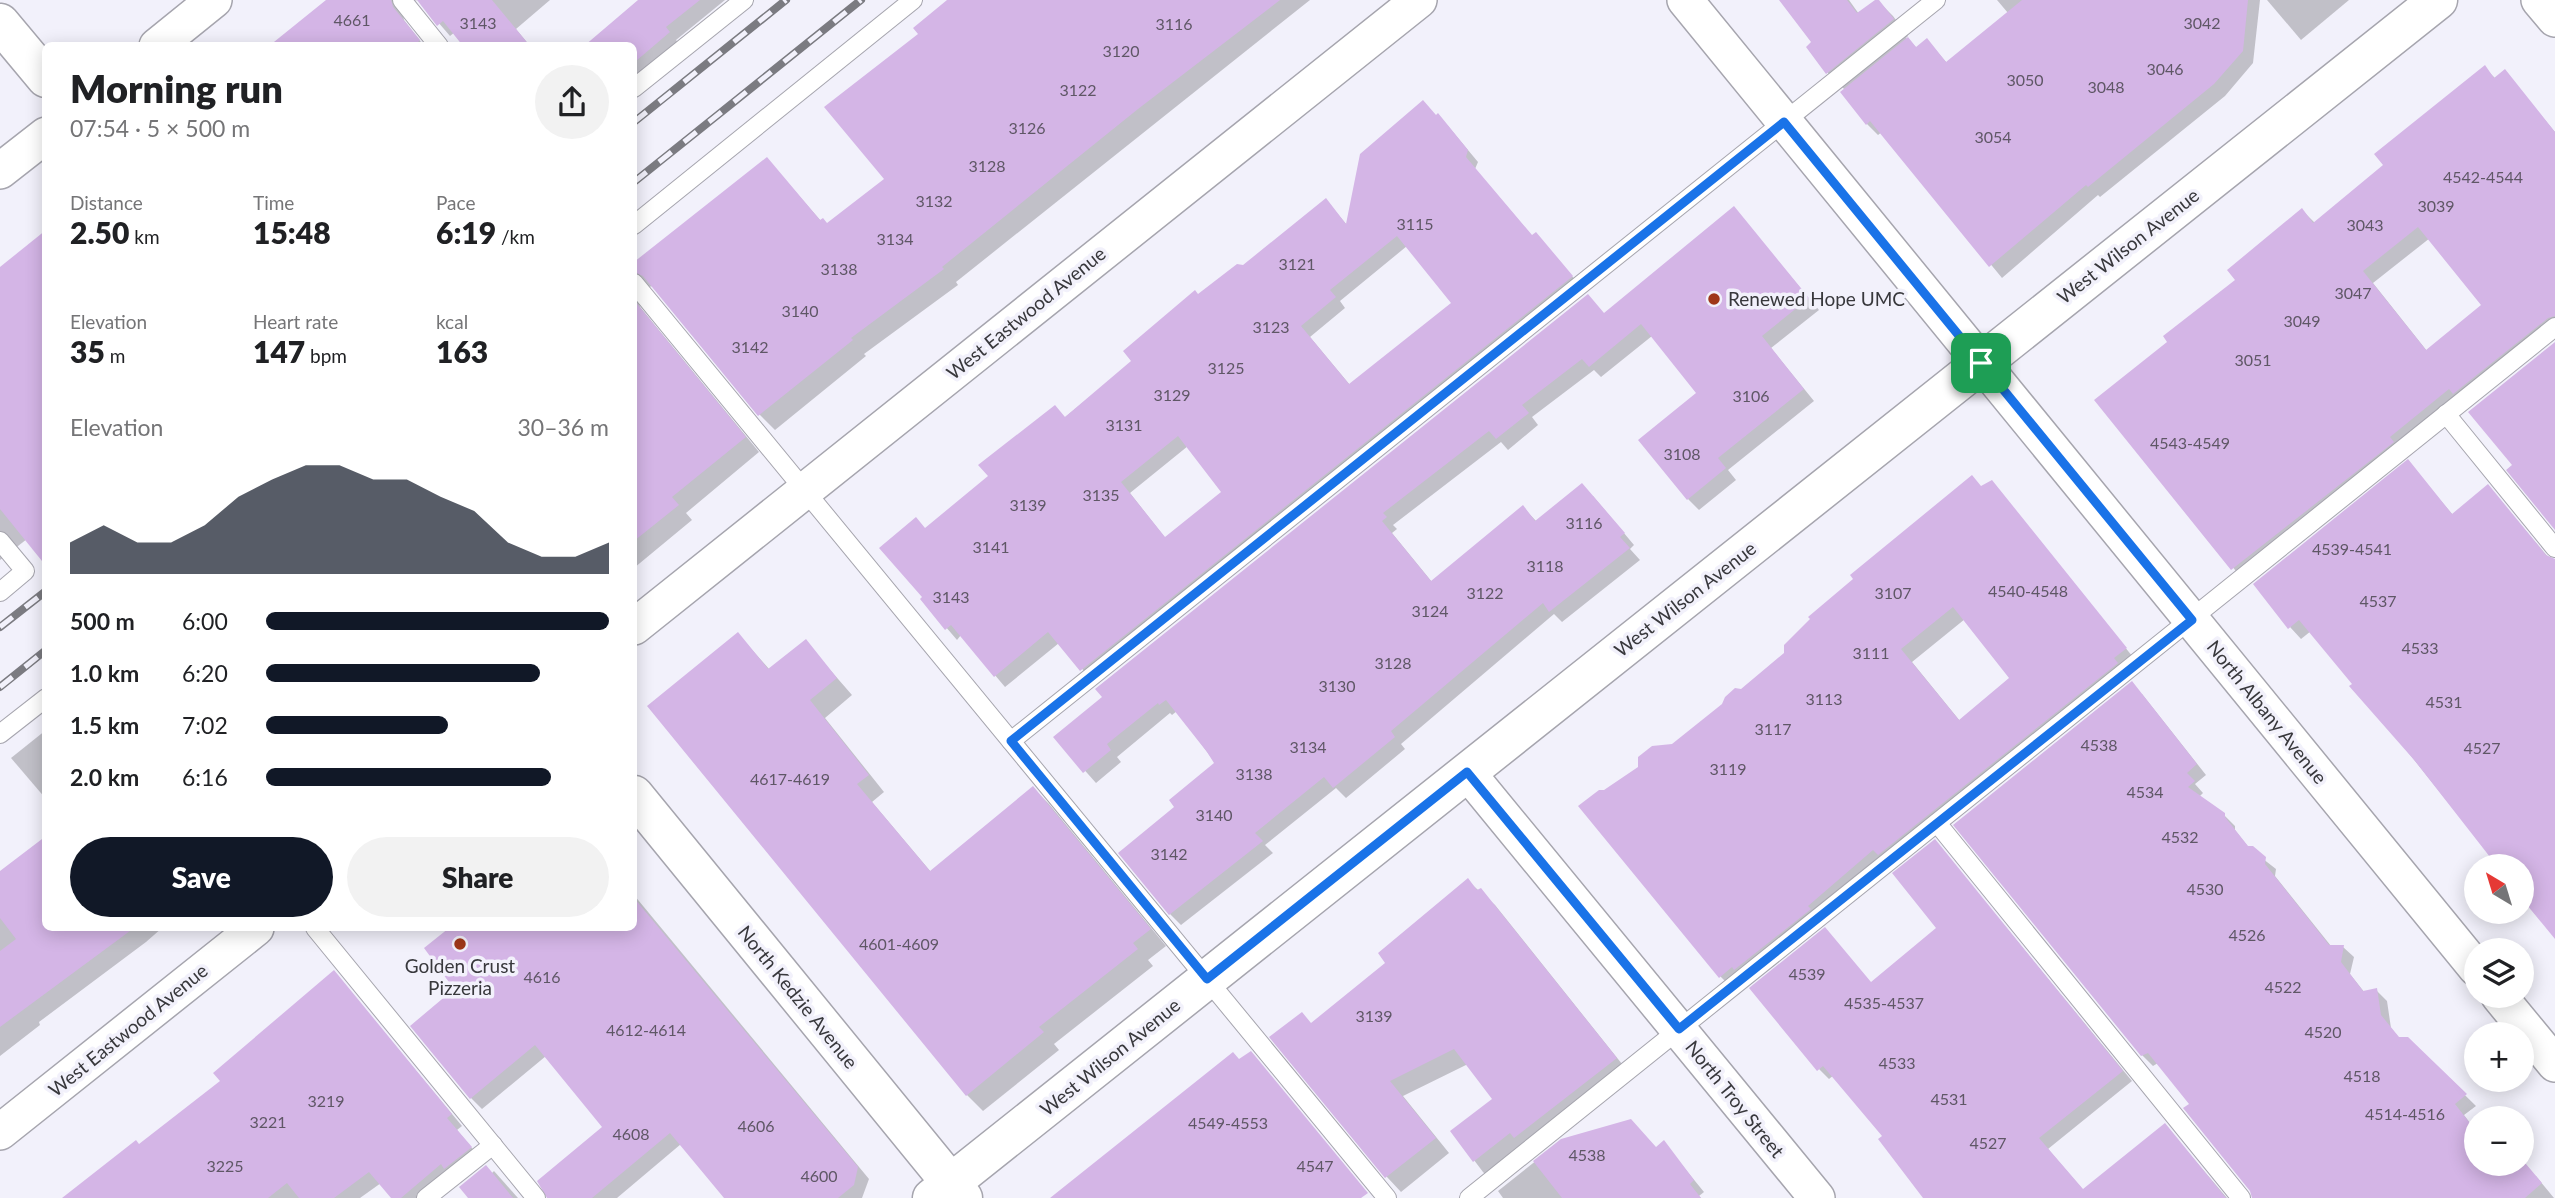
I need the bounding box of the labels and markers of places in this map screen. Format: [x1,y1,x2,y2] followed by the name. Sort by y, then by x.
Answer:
[1728,287,1905,310] place label: Renewed Hope UMC
[1706,291,1722,307] marker: Renewed Hope UMC
[1951,333,2011,393] pin
[452,936,468,952] marker: Golden Crust Pizzeria
[405,954,515,999] place label: Golden Crust Pizzeria

